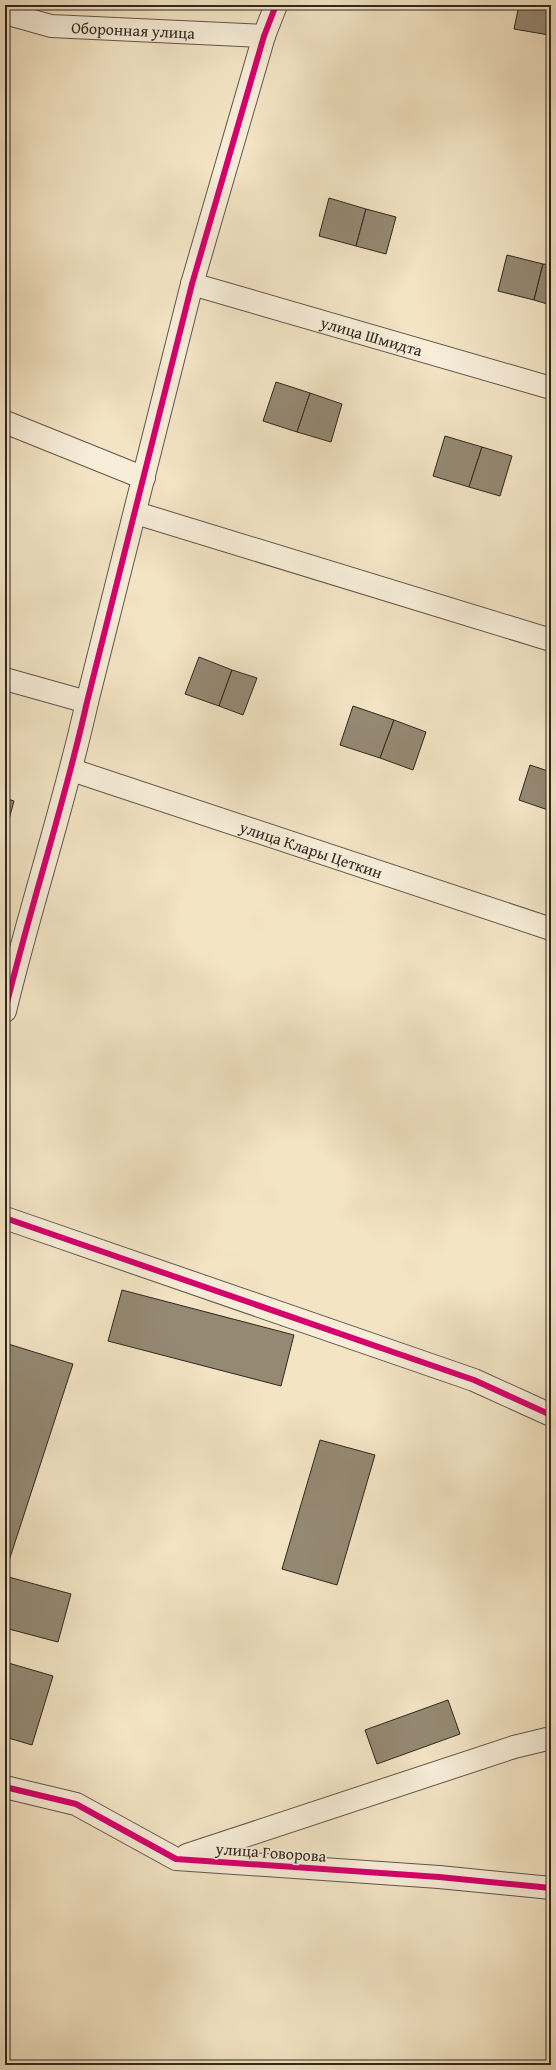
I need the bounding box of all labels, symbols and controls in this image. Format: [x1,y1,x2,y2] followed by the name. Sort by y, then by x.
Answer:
[71,15,196,45] street label: Оборонная улица
[317,310,426,362] street label: улица Шмидта
[236,814,386,884] street label: улица Клары Цеткин
[214,1836,327,1868] street label: улица Говорова

